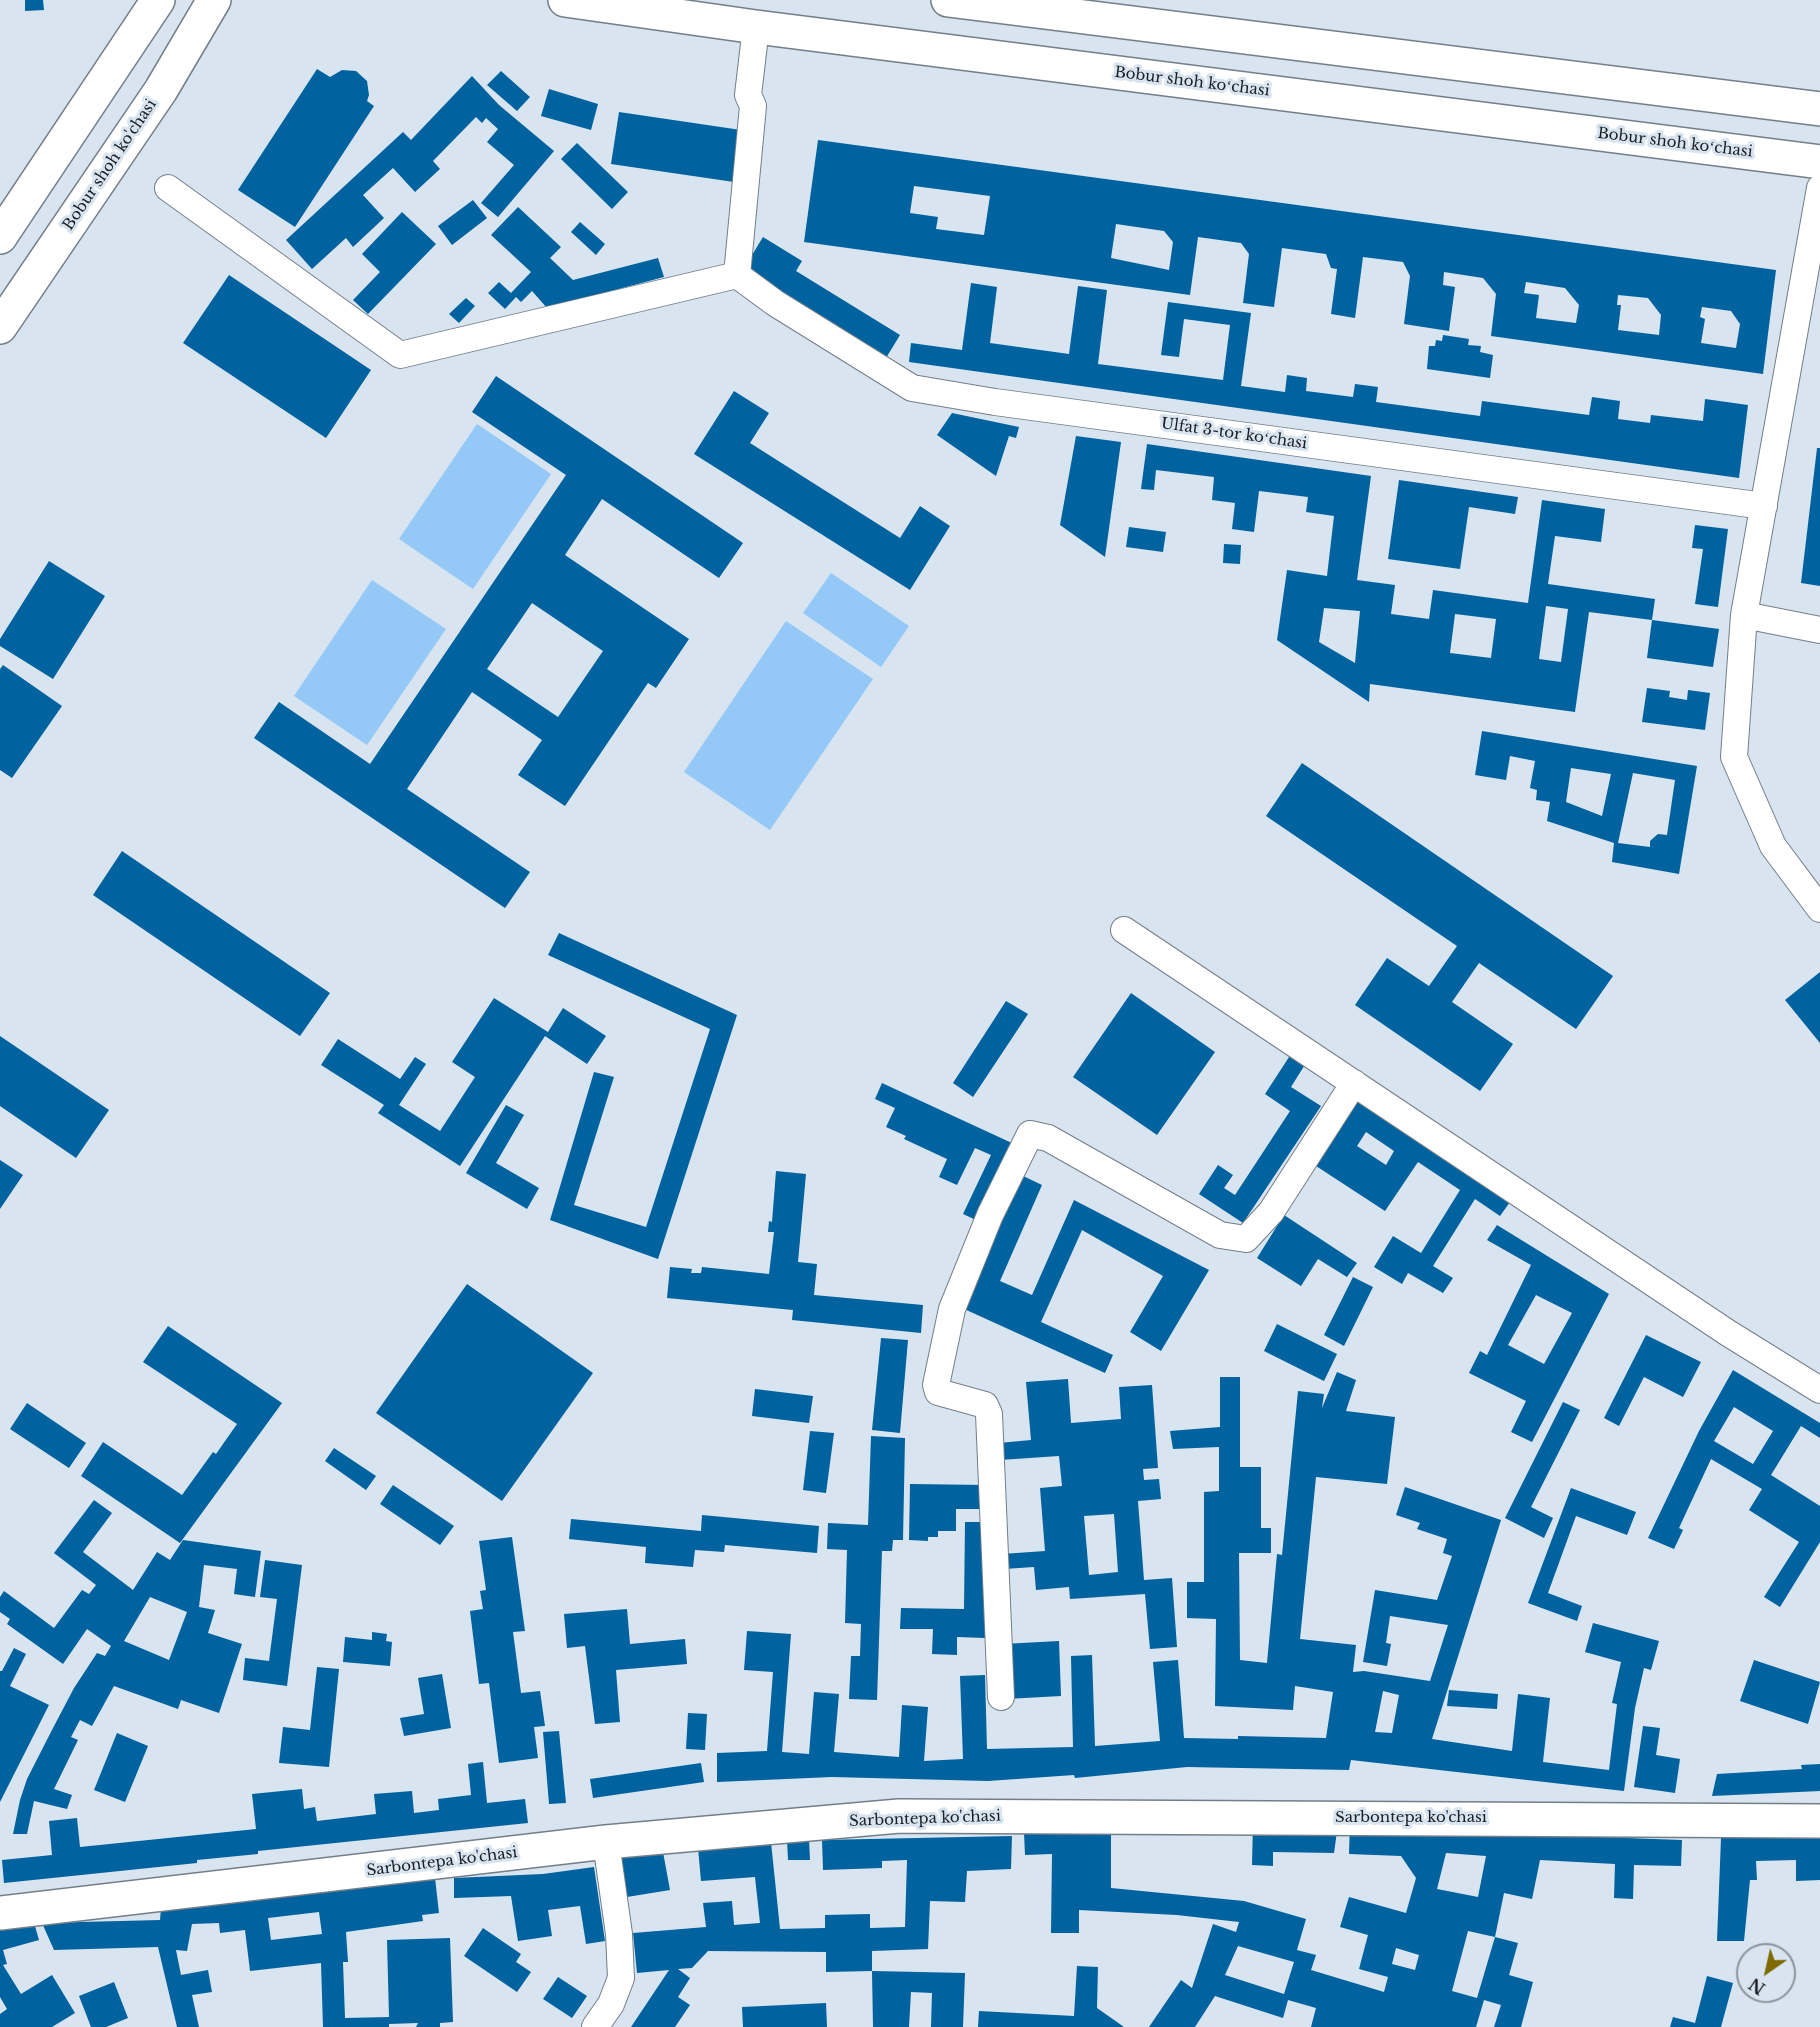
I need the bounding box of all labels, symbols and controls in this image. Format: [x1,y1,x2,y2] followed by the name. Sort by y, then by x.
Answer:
[1113,64,1271,100] street label: Bobur shoh koʻchasi
[60,96,160,234] street label: Bobur shoh ko'chasi
[1596,125,1754,161] street label: Bobur shoh koʻchasi
[1160,415,1308,453] street label: Ulfat 3-tor koʻchasi
[849,1807,1001,1831] street label: Sarbontepa ko'chasi
[1335,1809,1487,1827] street label: Sarbontepa ko'chasi
[366,1844,518,1880] street label: Sarbontepa ko'chasi
[1736,1943,1796,2003] north arrow
[1745,1974,1769,1999] text: N

